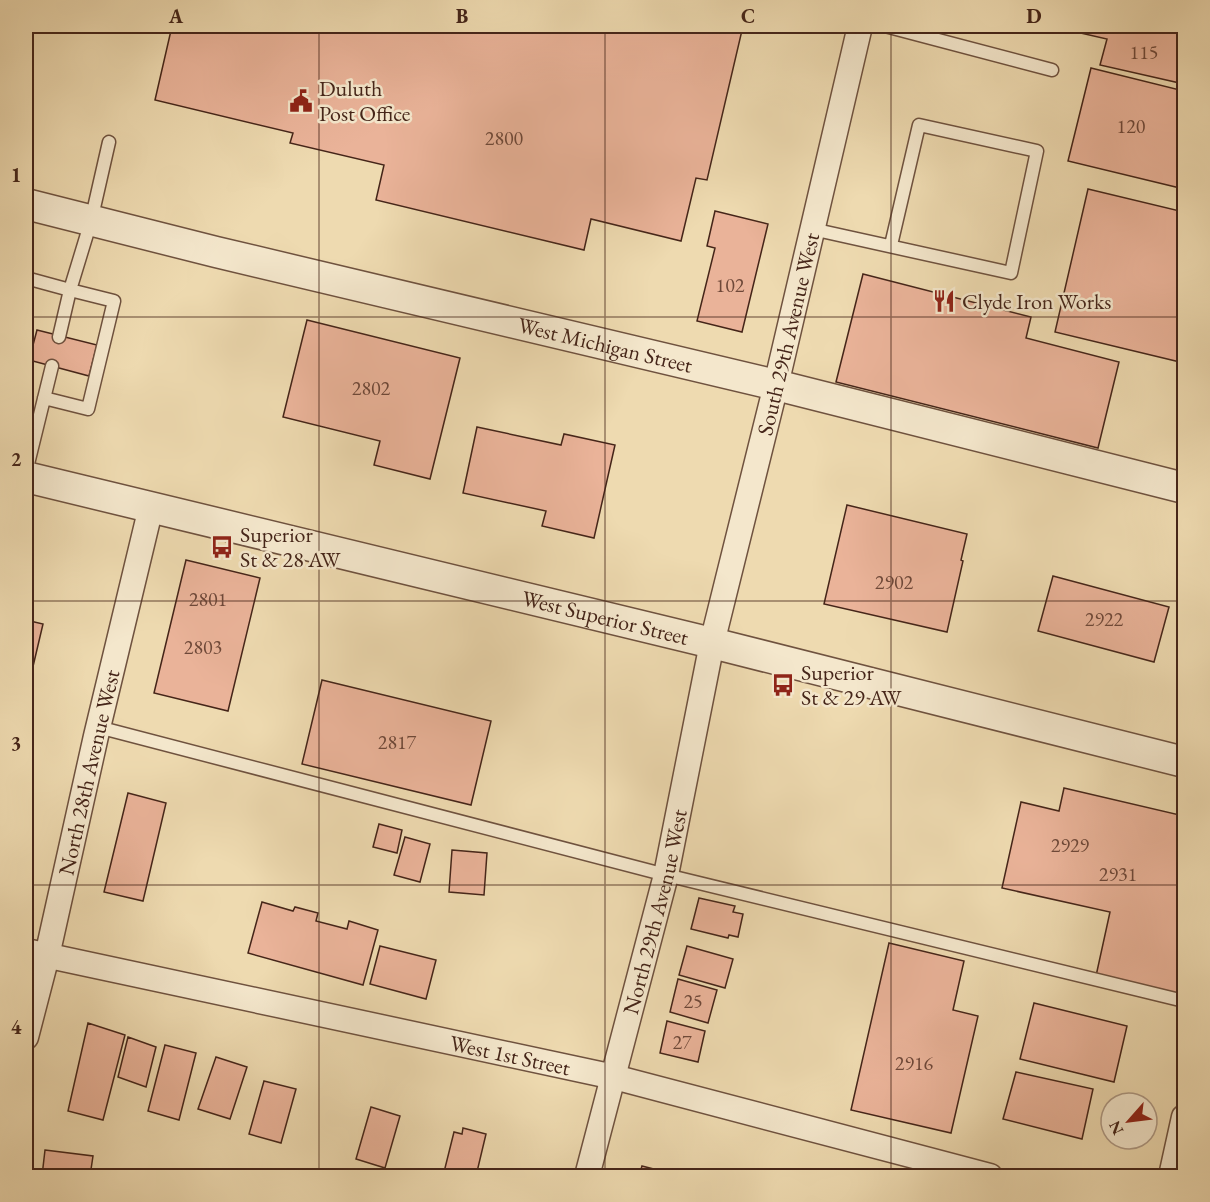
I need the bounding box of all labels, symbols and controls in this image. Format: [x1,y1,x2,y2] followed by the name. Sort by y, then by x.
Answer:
[168,3,184,29] text: A
[456,3,468,29] text: B
[741,3,755,29] text: C
[1026,3,1042,29] text: D
[1130,39,1158,65] house number: 115
[319,74,411,128] place label: Duluth Post Office
[288,88,314,114] public building icon: Duluth Post Office
[1117,113,1146,139] house number: 120
[485,125,524,151] house number: 2800
[11,162,21,188] text: 1
[750,230,826,438] street label: South 29th Avenue West
[716,272,745,298] house number: 102
[962,287,1111,316] place label: Clyde Iron Works
[931,288,957,314] restaurant icon: Clyde Iron Works
[515,310,695,380] street label: West Michigan Street
[352,375,391,401] house number: 2802
[11,446,22,472] text: 2
[240,520,341,574] place label: Superior St & 28 AW
[209,534,235,560] bus stop icon: Superior St & 28 AW
[875,569,914,595] house number: 2902
[519,583,692,652] street label: West Superior Street
[189,586,227,612] house number: 2801
[1085,606,1124,632] house number: 2922
[184,634,222,660] house number: 2803
[801,658,902,712] place label: Superior St & 29 AW
[51,666,127,878] street label: North 28th Avenue West
[770,672,796,698] bus stop icon: Superior St & 29 AW
[378,729,417,755] house number: 2817
[11,730,21,756] text: 3
[616,807,694,1017] street label: North 29th Avenue West
[1051,832,1090,858] house number: 2929
[1099,861,1137,887] house number: 2931
[683,988,703,1014] house number: 25
[11,1014,22,1040] text: 4
[447,1028,573,1082] street label: West 1st Street
[672,1029,692,1055] house number: 27
[895,1050,934,1076] house number: 2916
[1099,1091,1159,1151] north arrow
[1104,1117,1129,1138] text: N

